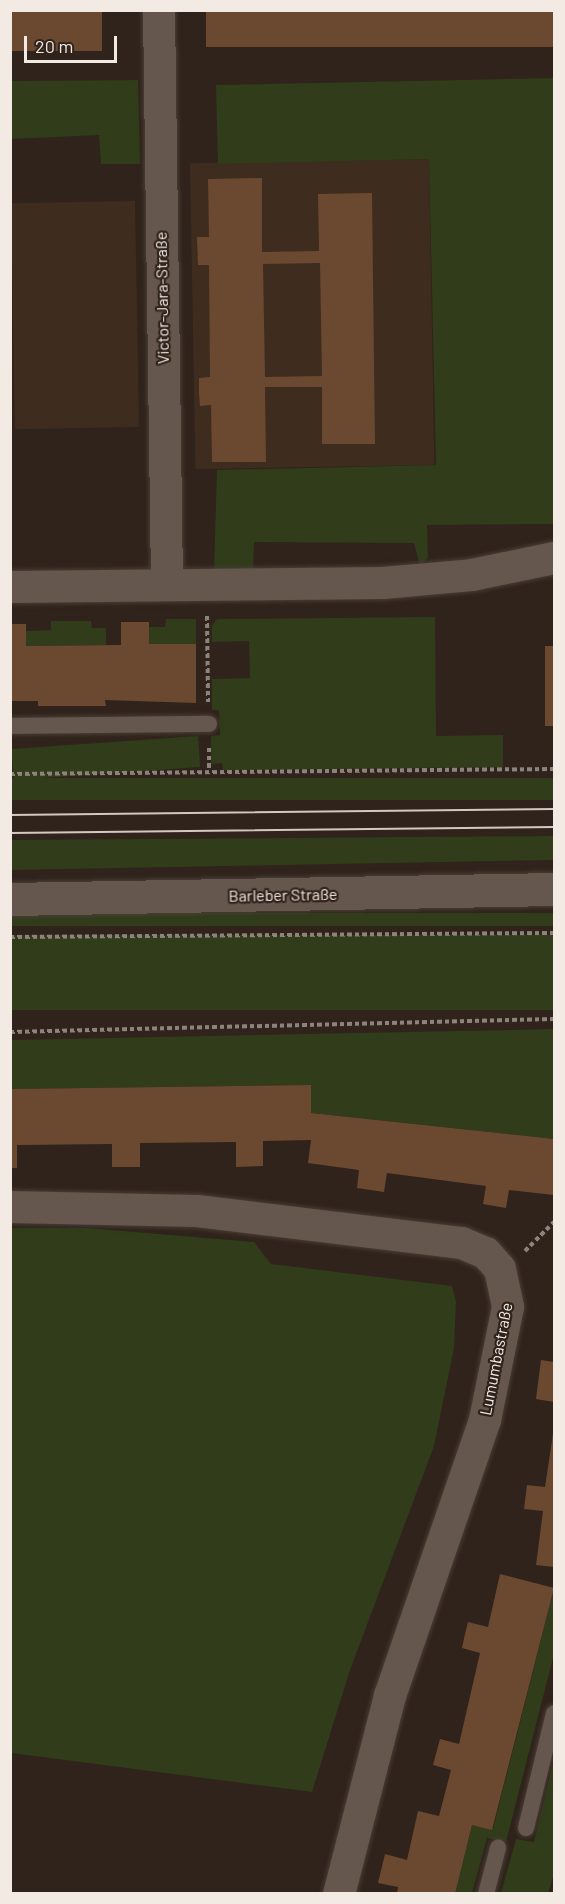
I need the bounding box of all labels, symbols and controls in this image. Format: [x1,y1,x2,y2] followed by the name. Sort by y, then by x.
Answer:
[27,24,120,62] scale bar
[35,35,73,57] text: 20 m
[151,232,173,364] street label: Victor-Jara-Straße
[228,884,338,906] street label: Barleber Straße
[476,1301,516,1417] street label: Lumumbastraße

